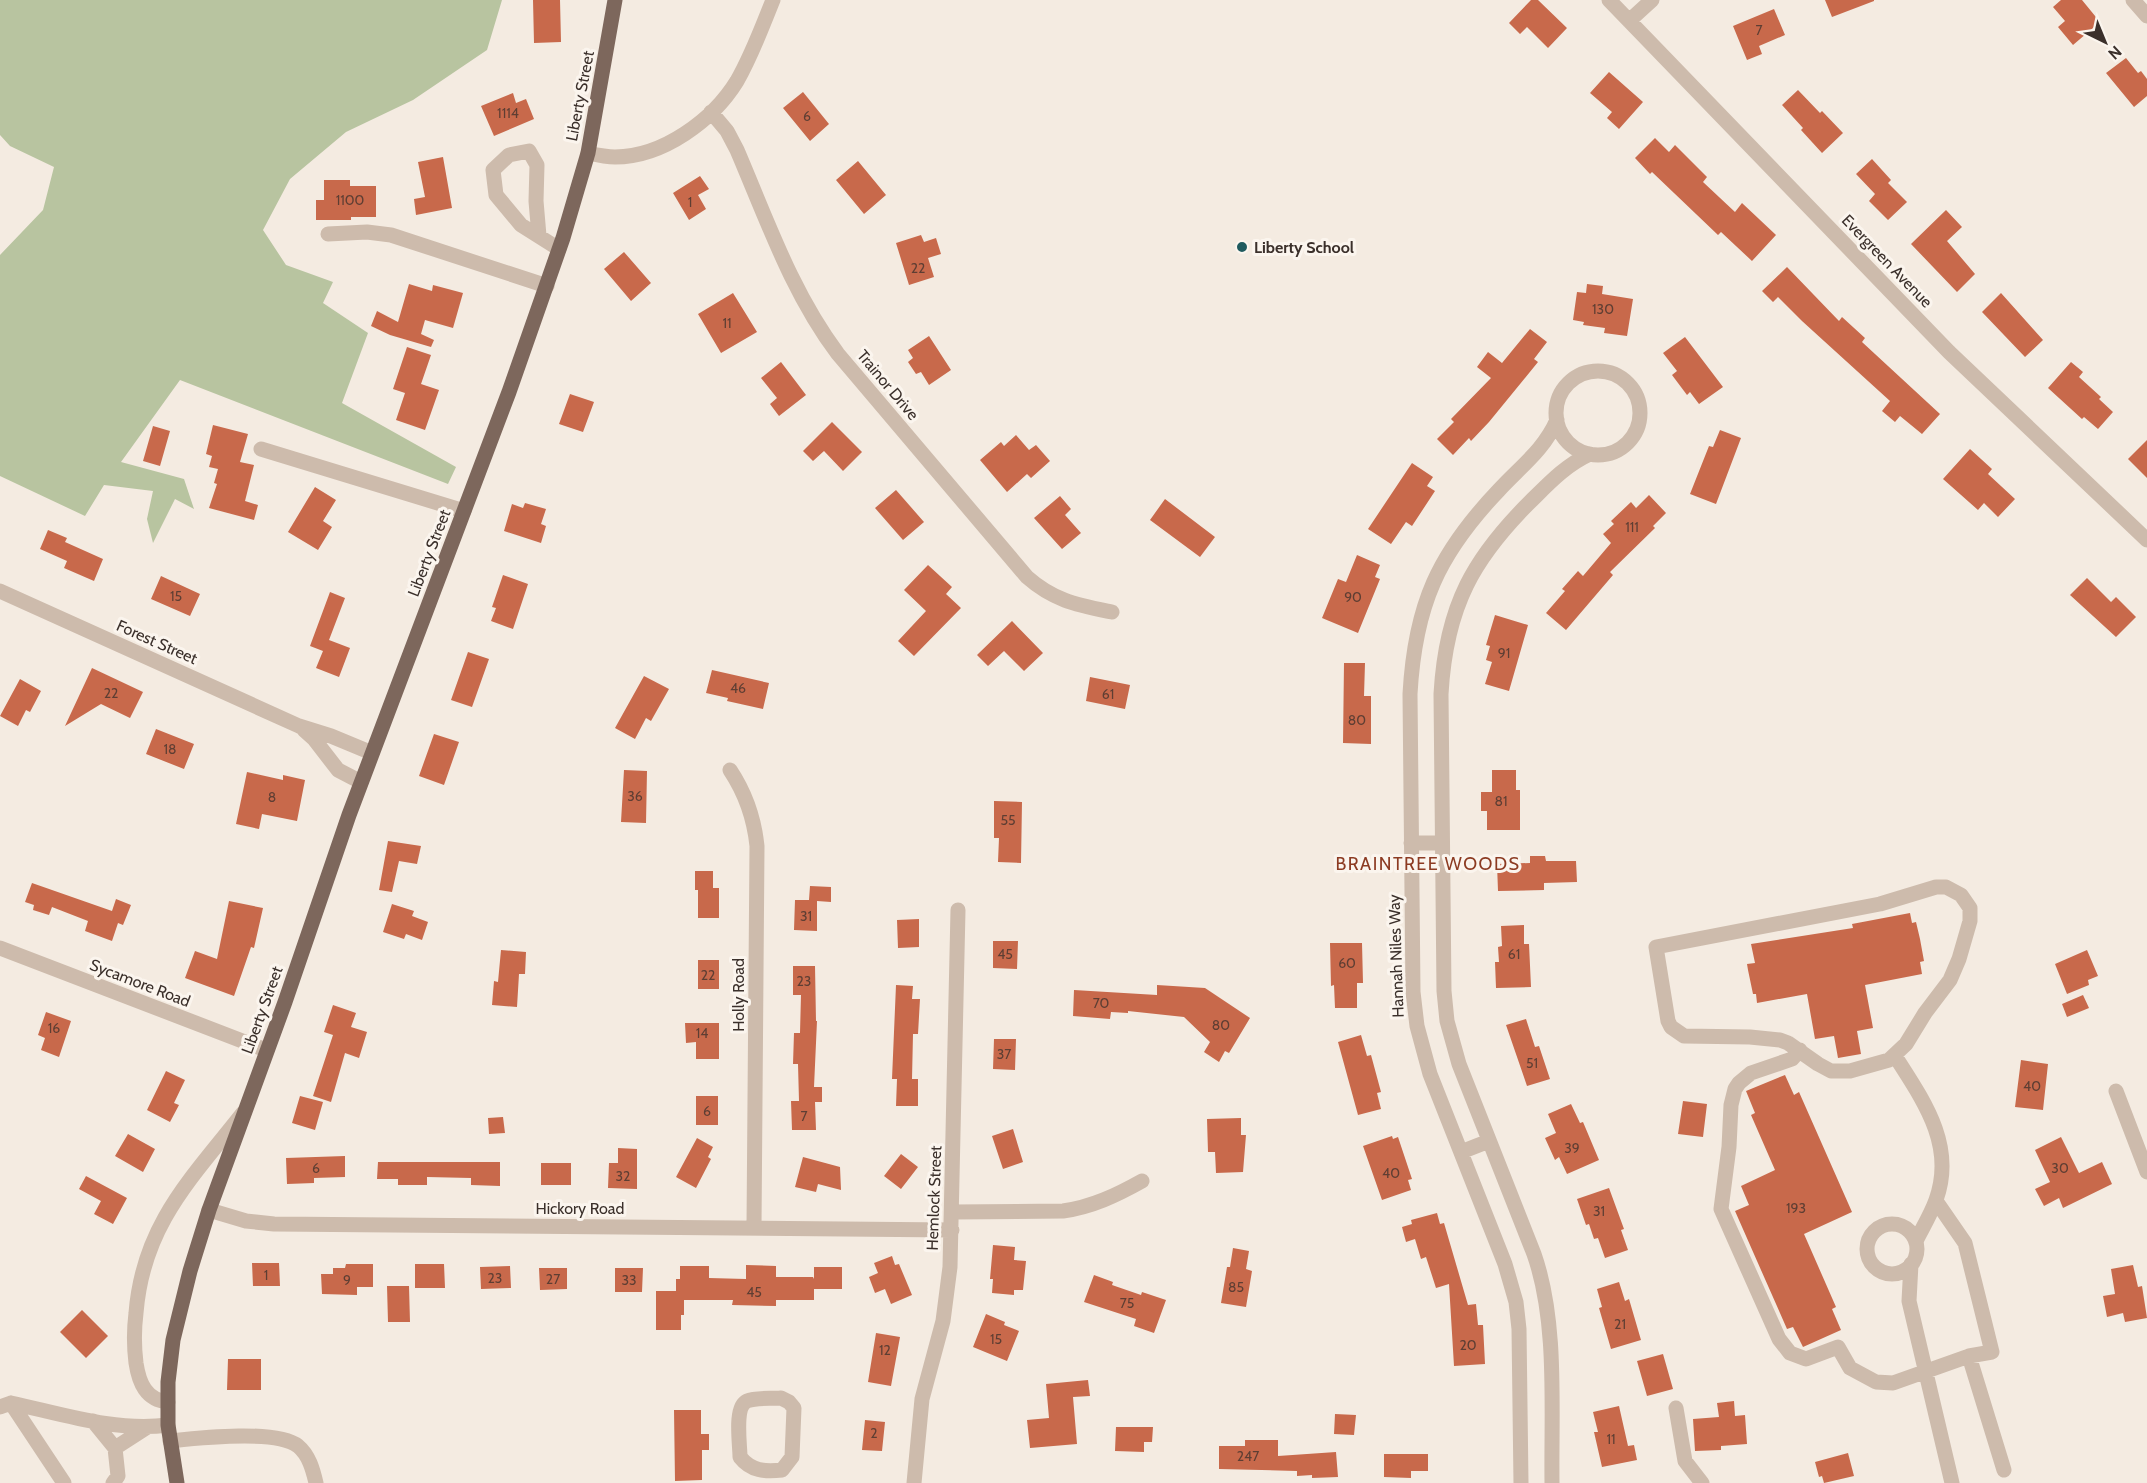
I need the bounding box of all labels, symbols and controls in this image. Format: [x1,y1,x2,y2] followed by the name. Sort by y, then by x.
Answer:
[2075,12,2135,72] north arrow
[1755,21,1763,39] house number: 7
[2104,42,2126,63] text: N
[562,49,598,143] street label: Liberty Street
[497,104,519,122] house number: 1114
[803,107,811,125] house number: 6
[336,191,365,209] house number: 1100
[688,193,692,211] house number: 1
[1838,211,1936,311] street label: Evergreen Avenue
[1254,238,1354,257] place label: Liberty School
[1235,240,1249,254] marker: Liberty School
[911,259,925,277] house number: 22
[1592,300,1614,318] house number: 130
[722,314,732,332] house number: 11
[853,346,923,424] street label: Trainor Drive
[404,506,455,599] street label: Liberty Street
[1625,518,1639,536] house number: 111
[170,587,182,605] house number: 15
[1344,588,1362,606] house number: 90
[114,616,201,668] street label: Forest Street
[1498,644,1510,662] house number: 91
[730,679,746,697] house number: 46
[104,684,118,702] house number: 22
[1102,685,1114,703] house number: 61
[1348,711,1366,729] house number: 80
[163,740,177,758] house number: 18
[627,787,643,805] house number: 36
[268,788,276,806] house number: 8
[1494,792,1508,810] house number: 81
[1000,811,1016,829] house number: 55
[1335,853,1521,875] district label: BRAINTREE WOODS
[1384,894,1408,1018] street label: Hannah Niles Way
[800,907,812,925] house number: 31
[997,945,1013,963] house number: 45
[1508,945,1520,963] house number: 61
[1338,954,1356,972] house number: 60
[87,955,193,1011] street label: Sycamore Road
[729,958,748,1032] street label: Holly Road
[237,963,287,1056] street label: Liberty Street
[701,966,715,984] house number: 22
[797,972,811,990] house number: 23
[1093,994,1110,1012] house number: 70
[1212,1016,1230,1034] house number: 80
[48,1019,60,1037] house number: 16
[696,1024,708,1042] house number: 14
[997,1045,1011,1063] house number: 37
[1526,1054,1538,1072] house number: 51
[2023,1077,2041,1095] house number: 40
[703,1102,711,1120] house number: 6
[800,1107,808,1125] house number: 7
[1564,1139,1580,1157] house number: 39
[923,1145,945,1251] street label: Hemlock Street
[312,1159,320,1177] house number: 6
[2051,1159,2069,1177] house number: 30
[1382,1164,1400,1182] house number: 40
[616,1167,630,1185] house number: 32
[536,1199,624,1218] street label: Hickory Road
[1786,1199,1806,1217] house number: 193
[1593,1202,1605,1220] house number: 31
[264,1266,268,1284] house number: 1
[488,1269,502,1287] house number: 23
[546,1270,560,1288] house number: 27
[343,1271,351,1289] house number: 9
[621,1271,637,1289] house number: 33
[1228,1278,1244,1296] house number: 85
[746,1283,762,1301] house number: 45
[1120,1294,1134,1312] house number: 75
[1614,1315,1626,1333] house number: 21
[990,1330,1002,1348] house number: 15
[1459,1336,1477,1354] house number: 20
[879,1341,891,1359] house number: 12
[870,1424,878,1442] house number: 2
[1606,1430,1616,1448] house number: 11
[1237,1447,1259,1465] house number: 247

